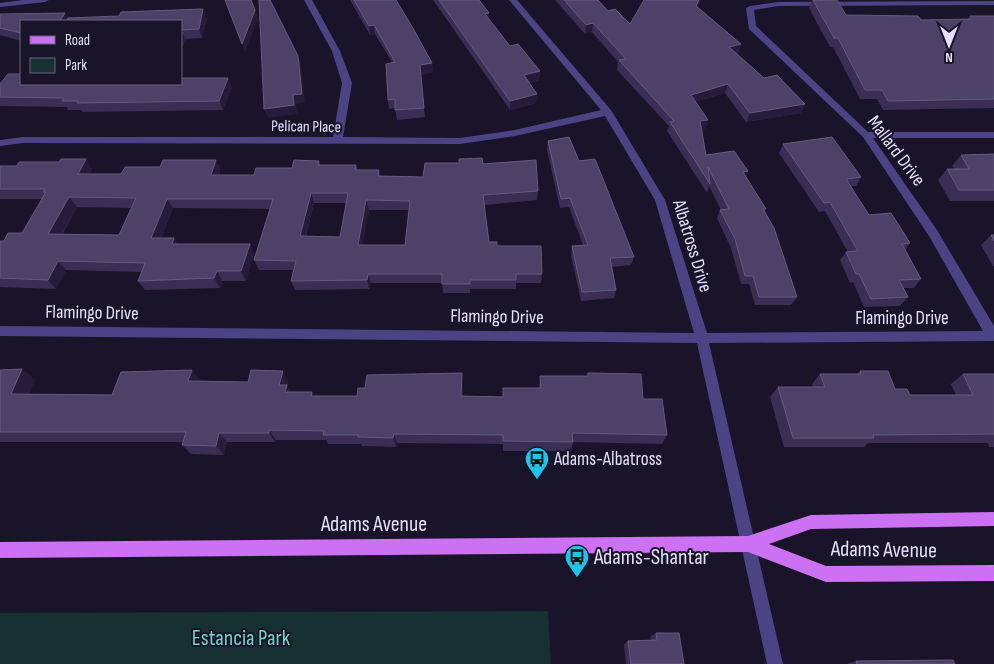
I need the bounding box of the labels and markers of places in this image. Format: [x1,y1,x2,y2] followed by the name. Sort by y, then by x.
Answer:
[524,446,550,480] bus stop icon: Adams-Albatross
[553,448,662,471] place label: Adams-Albatross
[564,544,590,578] bus stop icon: Adams-Shantar
[593,544,709,571] place label: Adams-Shantar

